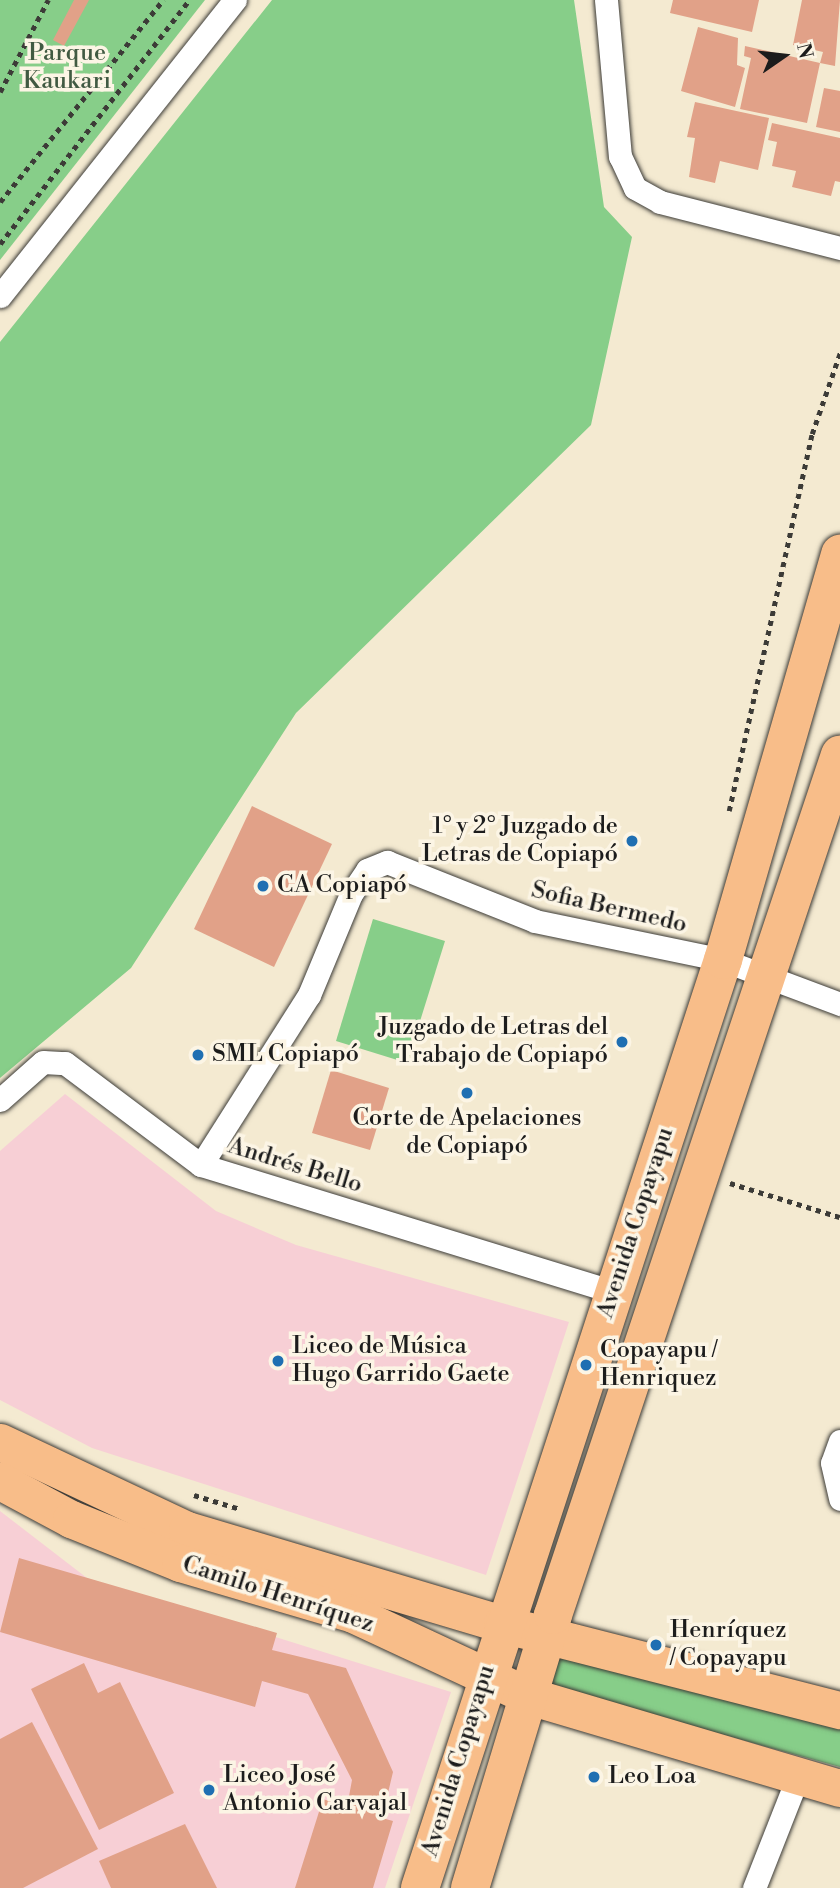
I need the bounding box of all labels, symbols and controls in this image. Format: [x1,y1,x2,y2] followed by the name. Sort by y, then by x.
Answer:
[749,21,819,91] north arrow
[23,40,111,96] park label: Parque Kaukari
[791,41,818,61] text: N
[422,813,618,869] place label: 1° y 2° Juzgado de Letras de Copiapó
[624,833,640,849] marker: 1° y 2° Juzgado de Letras de Copiapó
[277,872,407,900] place label: CA Copiapó
[528,876,690,940] street label: Sofia Bermedo
[255,878,271,894] marker: CA Copiapó
[378,1014,608,1070] place label: Juzgado de Letras del Trabajo de Copiapó
[614,1034,630,1050] marker: Juzgado de Letras del Trabajo de Copiapó
[212,1041,359,1069] place label: SML Copiapó
[190,1047,206,1063] marker: SML Copiapó
[459,1085,475,1101] marker: Corte de Apelaciones de Copiapó
[352,1105,582,1161] place label: Corte de Apelaciones de Copiapó
[592,1124,680,1322] street label: Avenida Copayapu
[224,1132,366,1200] street label: Andrés Bello
[292,1333,510,1389] place label: Liceo de Música Hugo Garrido Gaete
[600,1337,717,1393] place label: Copayapu / Henriquez
[270,1353,286,1369] marker: Liceo de Música Hugo Garrido Gaete
[578,1357,594,1373] marker: Copayapu / Henriquez
[179,1550,377,1640] street label: Camilo Henríquez
[670,1617,787,1673] place label: Henríquez / Copayapu
[648,1637,664,1653] marker: Henríquez / Copayapu
[416,1662,502,1860] street label: Avenida Copayapu
[223,1762,407,1818] place label: Liceo José Antonio Carvajal
[608,1763,696,1791] place label: Leo Loa
[586,1769,602,1785] marker: Leo Loa
[201,1782,217,1798] marker: Liceo José Antonio Carvajal

